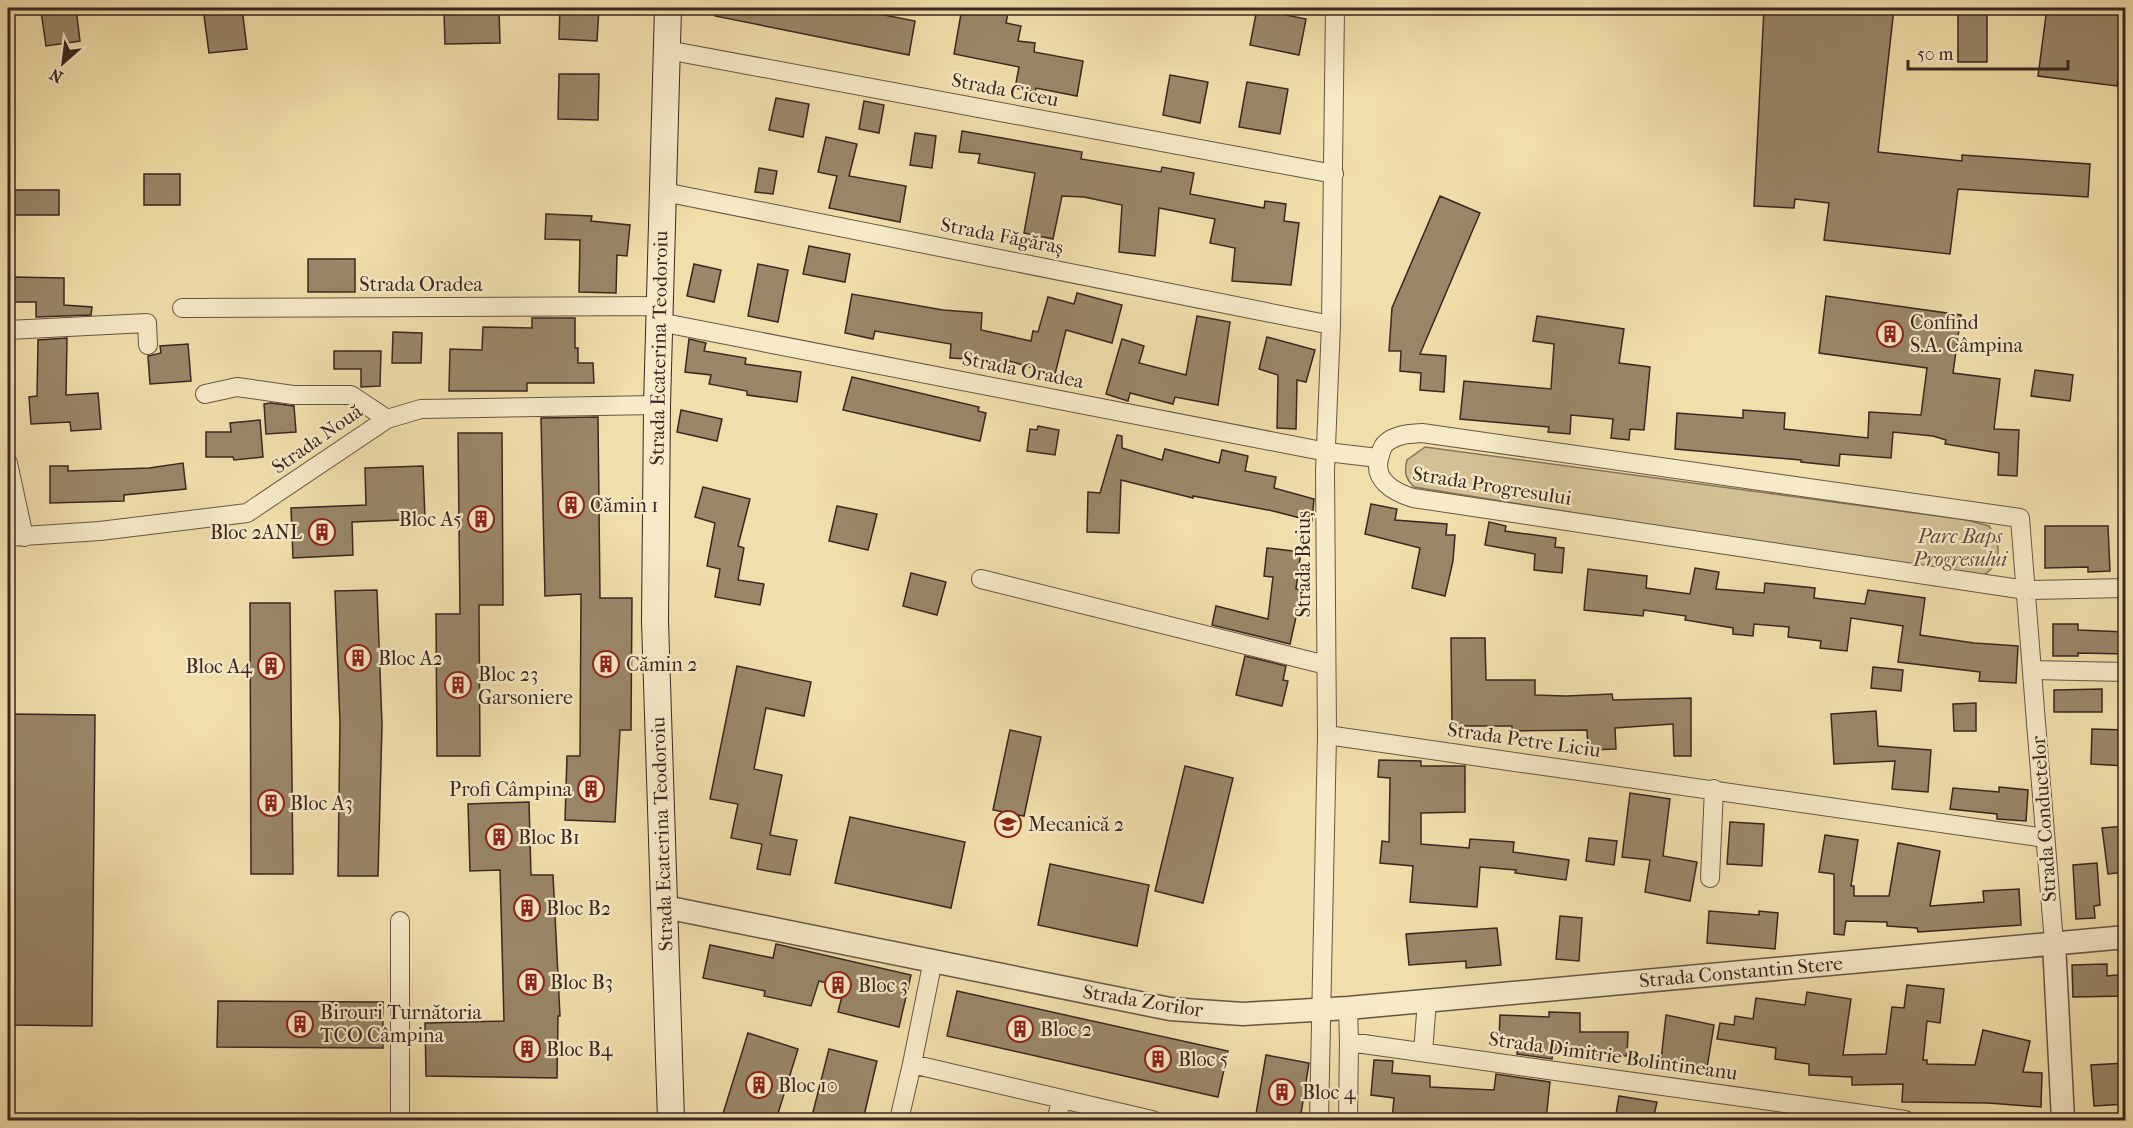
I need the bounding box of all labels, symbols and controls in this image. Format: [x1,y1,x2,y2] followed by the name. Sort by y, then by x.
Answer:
[33,33,93,93] north arrow
[1908,33,2068,71] scale bar
[1917,44,1954,65] text: 50 m
[46,64,66,87] text: N
[949,68,1061,112] street label: Strada Ciceu
[939,213,1065,259] street label: Strada Făgăraș
[645,230,673,466] street label: Strada Ecaterina Teodoroiu
[359,273,483,296] street label: Strada Oradea
[1910,311,2024,357] place label: Confind S.A. Câmpina
[1875,319,1905,349] building icon: Confind S.A. Câmpina
[960,347,1086,393] street label: Strada Oradea
[267,399,367,479] street label: Strada Nouă
[1411,462,1573,510] street label: Strada Progresului
[556,490,586,520] building icon: Cămin 1
[590,494,658,517] place label: Cămin 1
[466,504,496,534] building icon: Bloc A5
[399,508,462,531] place label: Bloc A5
[1292,511,1315,618] street label: Strada Beiuș
[307,517,337,547] building icon: Bloc 2ANL
[210,521,302,544] place label: Bloc 2ANL
[1912,525,2008,571] park label: Parc Baps Progresului
[343,643,373,673] building icon: Bloc A2
[378,647,443,670] place label: Bloc A2
[591,649,621,679] building icon: Cămin 2
[256,651,286,681] building icon: Bloc A4
[626,653,697,676] place label: Cămin 2
[186,655,253,678] place label: Bloc A4
[478,663,573,709] place label: Bloc 23 Garsoniere
[443,670,473,700] building icon: Bloc 23 Garsoniere
[646,716,678,952] street label: Strada Ecaterina Teodoroiu
[1446,718,1603,762] street label: Strada Petre Liciu
[2027,735,2061,903] street label: Strada Conductelor
[576,774,606,804] building icon: Profi Câmpina
[449,778,573,801] place label: Profi Câmpina
[256,788,286,818] building icon: Bloc A3
[290,792,353,815] place label: Bloc A3
[993,809,1023,839] school or university icon: Mecanică 2
[1028,813,1124,836] place label: Mecanică 2
[484,822,514,852] building icon: Bloc B1
[518,826,580,849] place label: Bloc B1
[512,893,542,923] building icon: Bloc B2
[546,897,611,920] place label: Bloc B2
[1638,952,1844,992] street label: Strada Constantin Stere
[516,967,546,997] building icon: Bloc B3
[823,970,853,1000] building icon: Bloc 3
[550,971,613,994] place label: Bloc B3
[858,974,908,997] place label: Bloc 3
[1081,980,1205,1022] street label: Strada Zorilor
[320,1001,483,1047] place label: Birouri Turnătoria TCO Câmpina
[285,1009,315,1039] building icon: Birouri Turnătoria TCO Câmpina
[1005,1014,1035,1044] building icon: Bloc 2
[1040,1018,1092,1041] place label: Bloc 2
[1487,1027,1740,1085] street label: Strada Dimitrie Bolintineanu
[512,1034,542,1064] building icon: Bloc B4
[546,1038,614,1061] place label: Bloc B4
[1143,1044,1173,1074] building icon: Bloc 5
[1178,1048,1228,1071] place label: Bloc 5
[744,1070,774,1100] building icon: Bloc 10
[778,1074,838,1097] place label: Bloc 10
[1267,1077,1297,1107] building icon: Bloc 4
[1302,1081,1357,1104] place label: Bloc 4

